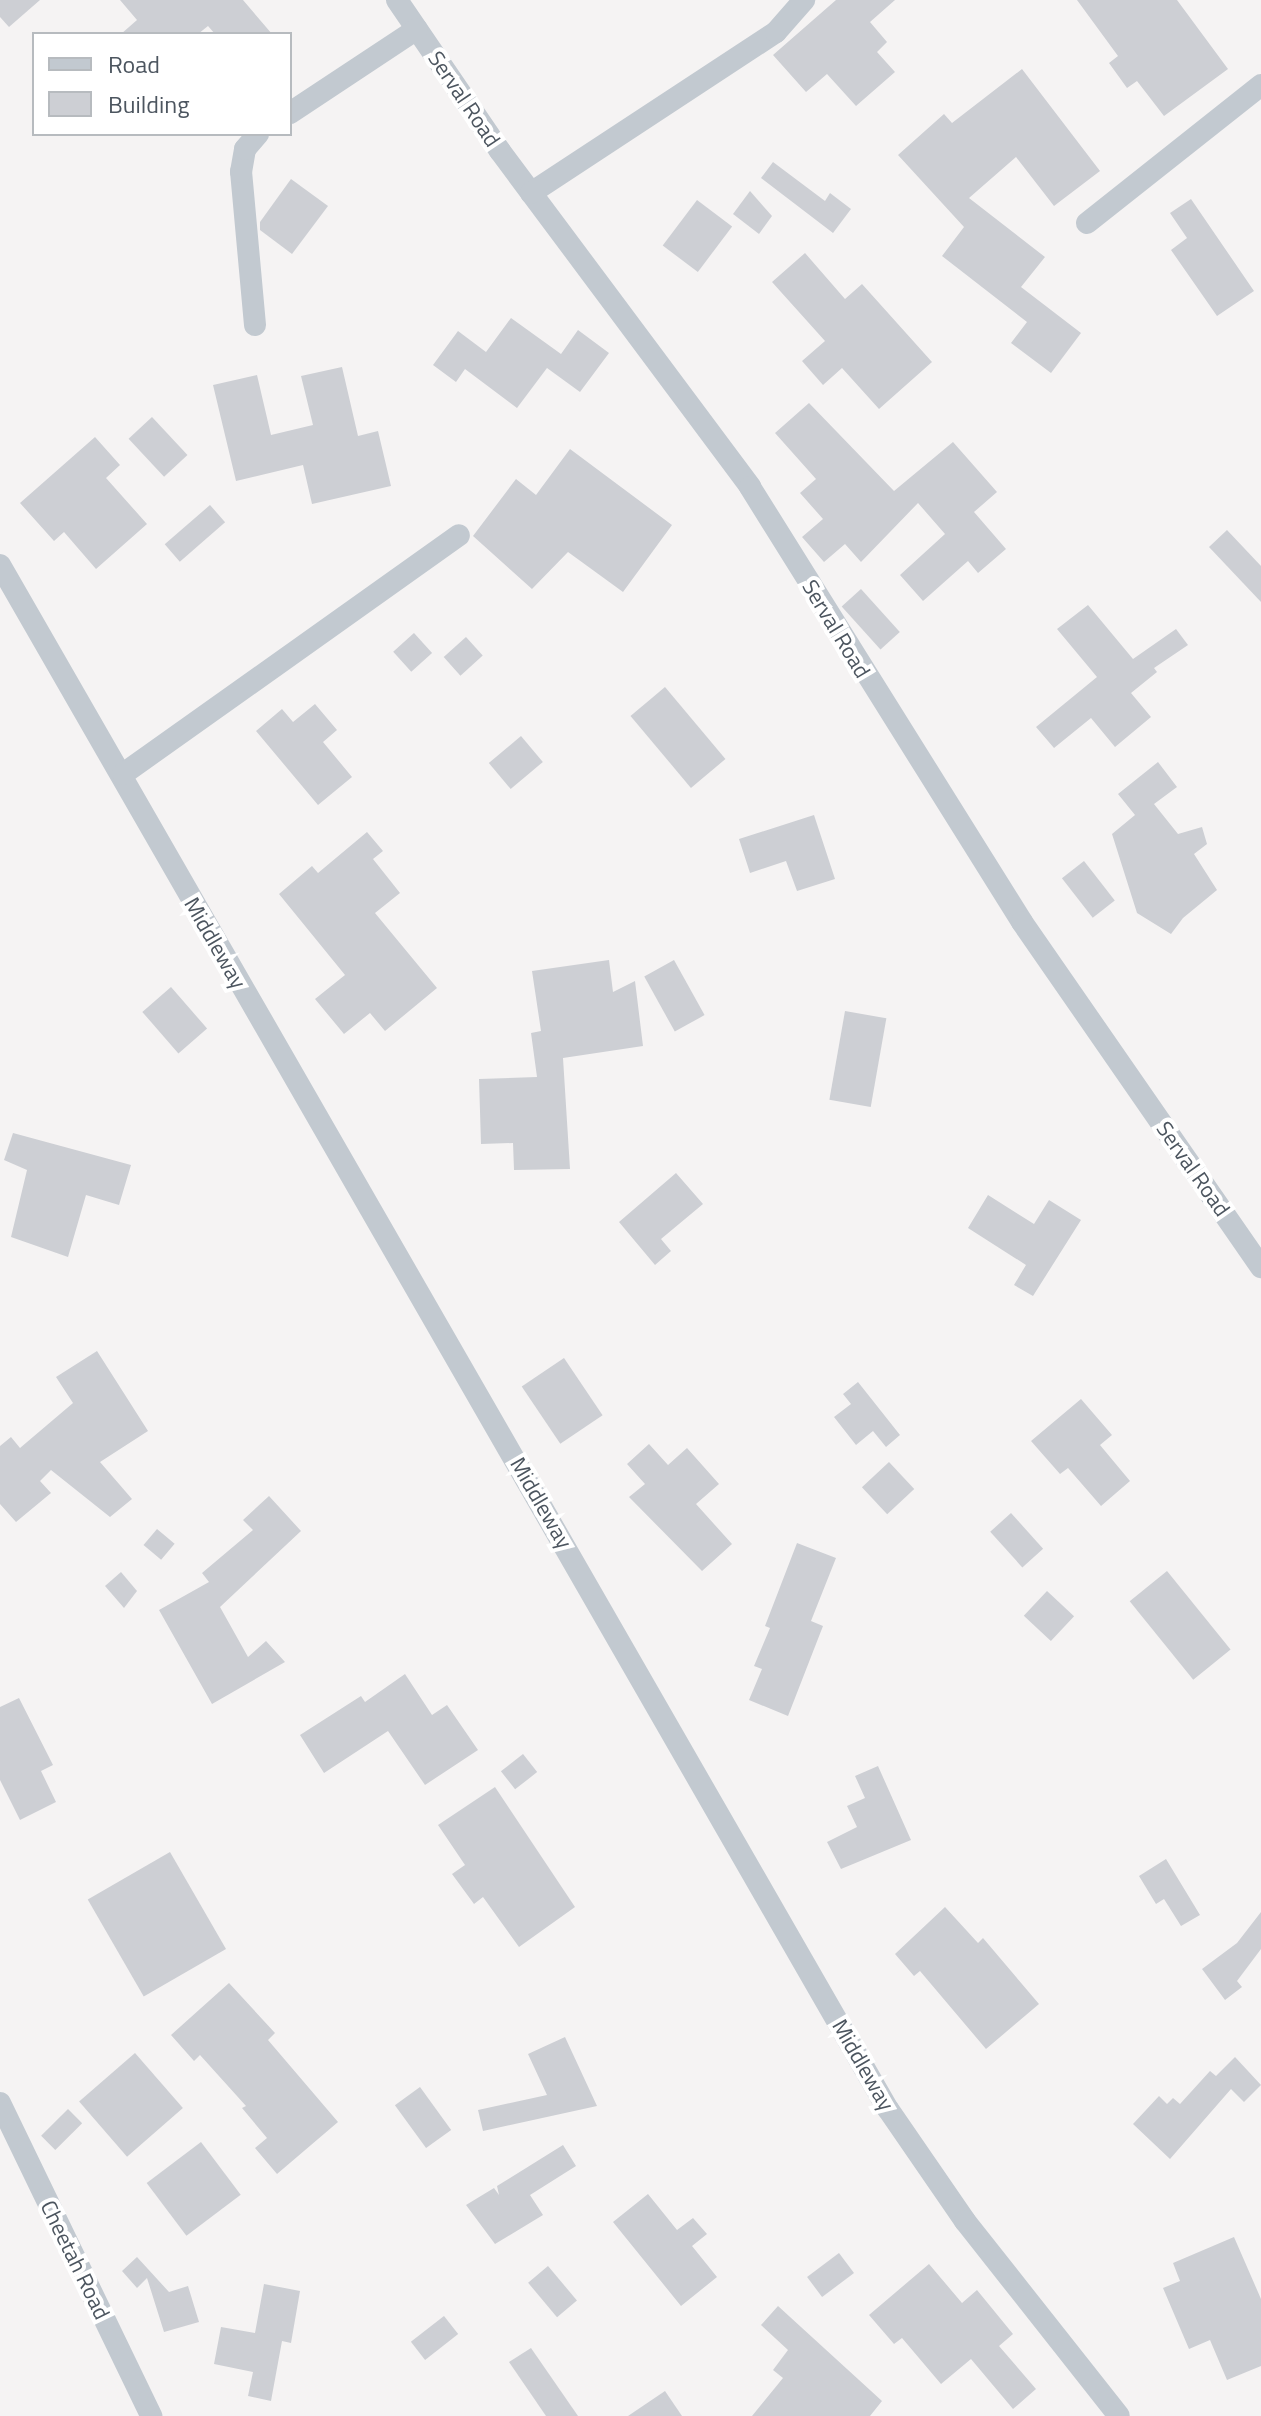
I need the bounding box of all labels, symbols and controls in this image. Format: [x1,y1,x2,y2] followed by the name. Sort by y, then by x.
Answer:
[32,32,292,136] legend
[108,46,160,82] text: Road
[422,46,506,152] street label: Serval Road
[108,86,190,122] text: Building
[796,575,876,683] street label: Serval Road
[178,893,252,993] street label: Middleway
[1151,1117,1235,1221] street label: Serval Road
[504,1453,578,1553] street label: Middleway
[826,2015,900,2115] street label: Middleway
[35,2196,115,2324] street label: Cheetah Road

